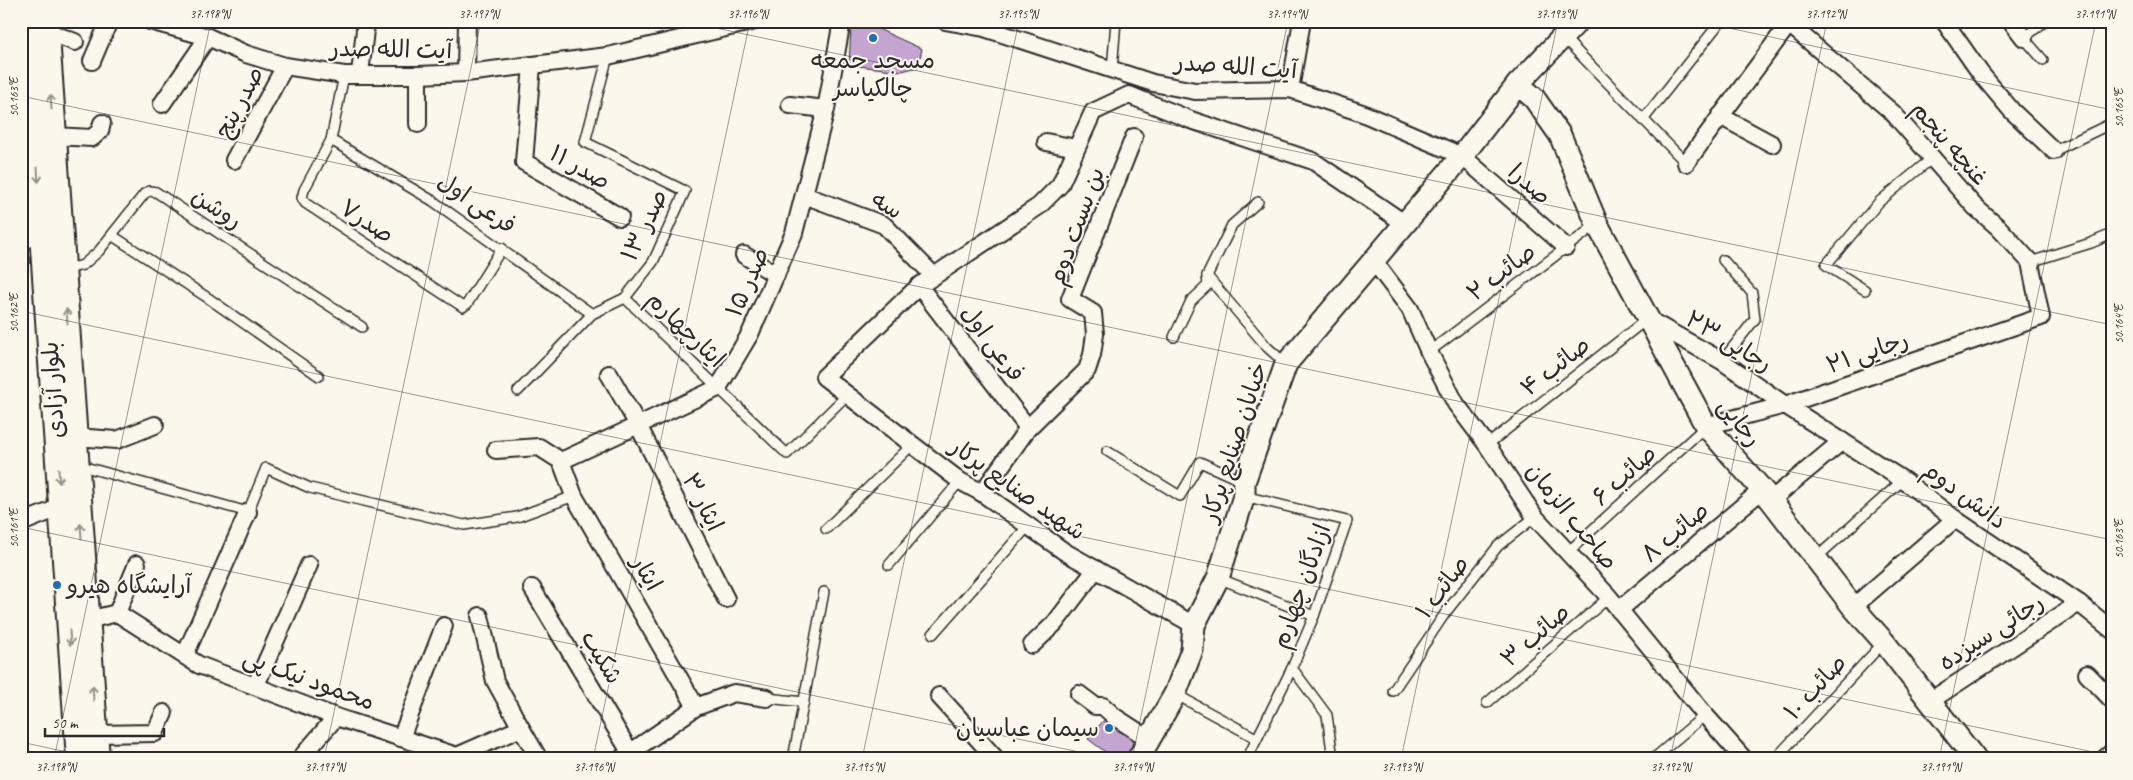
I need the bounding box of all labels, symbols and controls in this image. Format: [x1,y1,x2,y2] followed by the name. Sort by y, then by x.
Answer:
[190,6,232,22] text: 37.198°N
[459,6,501,22] text: 37.197°N
[728,6,770,22] text: 37.196°N
[998,6,1040,22] text: 37.195°N
[1267,6,1309,22] text: 37.194°N
[1536,6,1578,22] text: 37.193°N
[1806,6,1848,22] text: 37.192°N
[2075,6,2117,22] text: 37.191°N
[867,32,879,44] marker: مسجد جمعه چالکیاسر
[328,33,454,65] street label: آیت الله صدر
[811,45,935,103] place label: مسجد جمعه چالکیاسر
[1172,47,1299,85] street label: آیت الله صدر
[208,61,271,143] street label: صدر پنج
[6,76,22,117] text: 50.163°E
[2111,87,2127,128] text: 50.165°E
[47,94,56,110] one-way arrow
[1903,94,1995,194] street label: غنچه پنجم
[544,138,616,196] street label: صدر ۱۱
[1502,157,1558,211] street label: صدرا
[1041,163,1115,290] street label: بن بست دوم
[33,166,42,182] one-way arrow
[432,166,522,240] street label: فرعی اول
[186,181,248,235] street label: روشن
[614,184,674,266] street label: صدر ۱۳
[866,184,908,226] street label: سه
[334,192,400,250] street label: صدر۷
[1461,236,1541,308] street label: صائب ۲
[718,243,776,321] street label: صدر ۱۵
[638,284,732,376] street label: ایثارچهارم
[6,292,22,333] text: 50.162°E
[954,299,1032,387] street label: فرعی اول
[1680,303,1778,379] street label: رجایی ۲۳
[2111,303,2127,344] text: 50.164°E
[62,308,71,324] one-way arrow
[1822,324,1912,380] street label: رجایی ۲۱
[1514,329,1596,403] street label: صائب ۴
[35,341,71,439] street label: بلوار آزادی
[1193,358,1276,528] street label: خیابان صنایع پرکار
[1711,391,1769,453] street label: رجایی
[942,430,1092,548] street label: شهید صنایع پرکار
[1585,438,1663,512] street label: صائب ۶
[1915,454,2013,539] street label: دانش دوم
[1520,456,1624,576] street label: صاحب الزمان
[54,468,64,484] one-way arrow
[676,468,730,536] street label: ایثار ۳
[1635,495,1715,569] street label: صائب ۸
[6,507,22,548] text: 50.161°E
[2111,518,2127,559] text: 50.163°E
[1265,520,1340,653] street label: ازادگان چهارم
[77,523,86,539] one-way arrow
[624,548,669,596] street label: ایثار
[1409,550,1475,624] street label: صائب ۱
[65,570,193,600] place label: آرایشگاه هیرو
[51,579,63,591] marker: آرایشگاه هیرو
[1933,587,2049,677] street label: رجائی سیزده
[1494,597,1576,673] street label: صائب ۳
[574,625,630,689] street label: شکیب
[66,630,75,646] one-way arrow
[239,641,379,717] street label: محمود نیک پی
[1777,648,1853,726] street label: صائب ۱۰
[88,685,97,701] one-way arrow
[45,705,164,737] scale bar
[956,713,1099,743] place label: سیمان عباسیان
[52,714,79,733] text: 50 m
[1103,722,1115,734] marker: سیمان عباسیان
[36,759,78,775] text: 37.198°N
[305,759,347,775] text: 37.197°N
[574,759,616,775] text: 37.196°N
[844,759,886,775] text: 37.195°N
[1113,759,1155,775] text: 37.194°N
[1382,759,1424,775] text: 37.193°N
[1651,759,1693,775] text: 37.192°N
[1921,759,1963,775] text: 37.191°N

